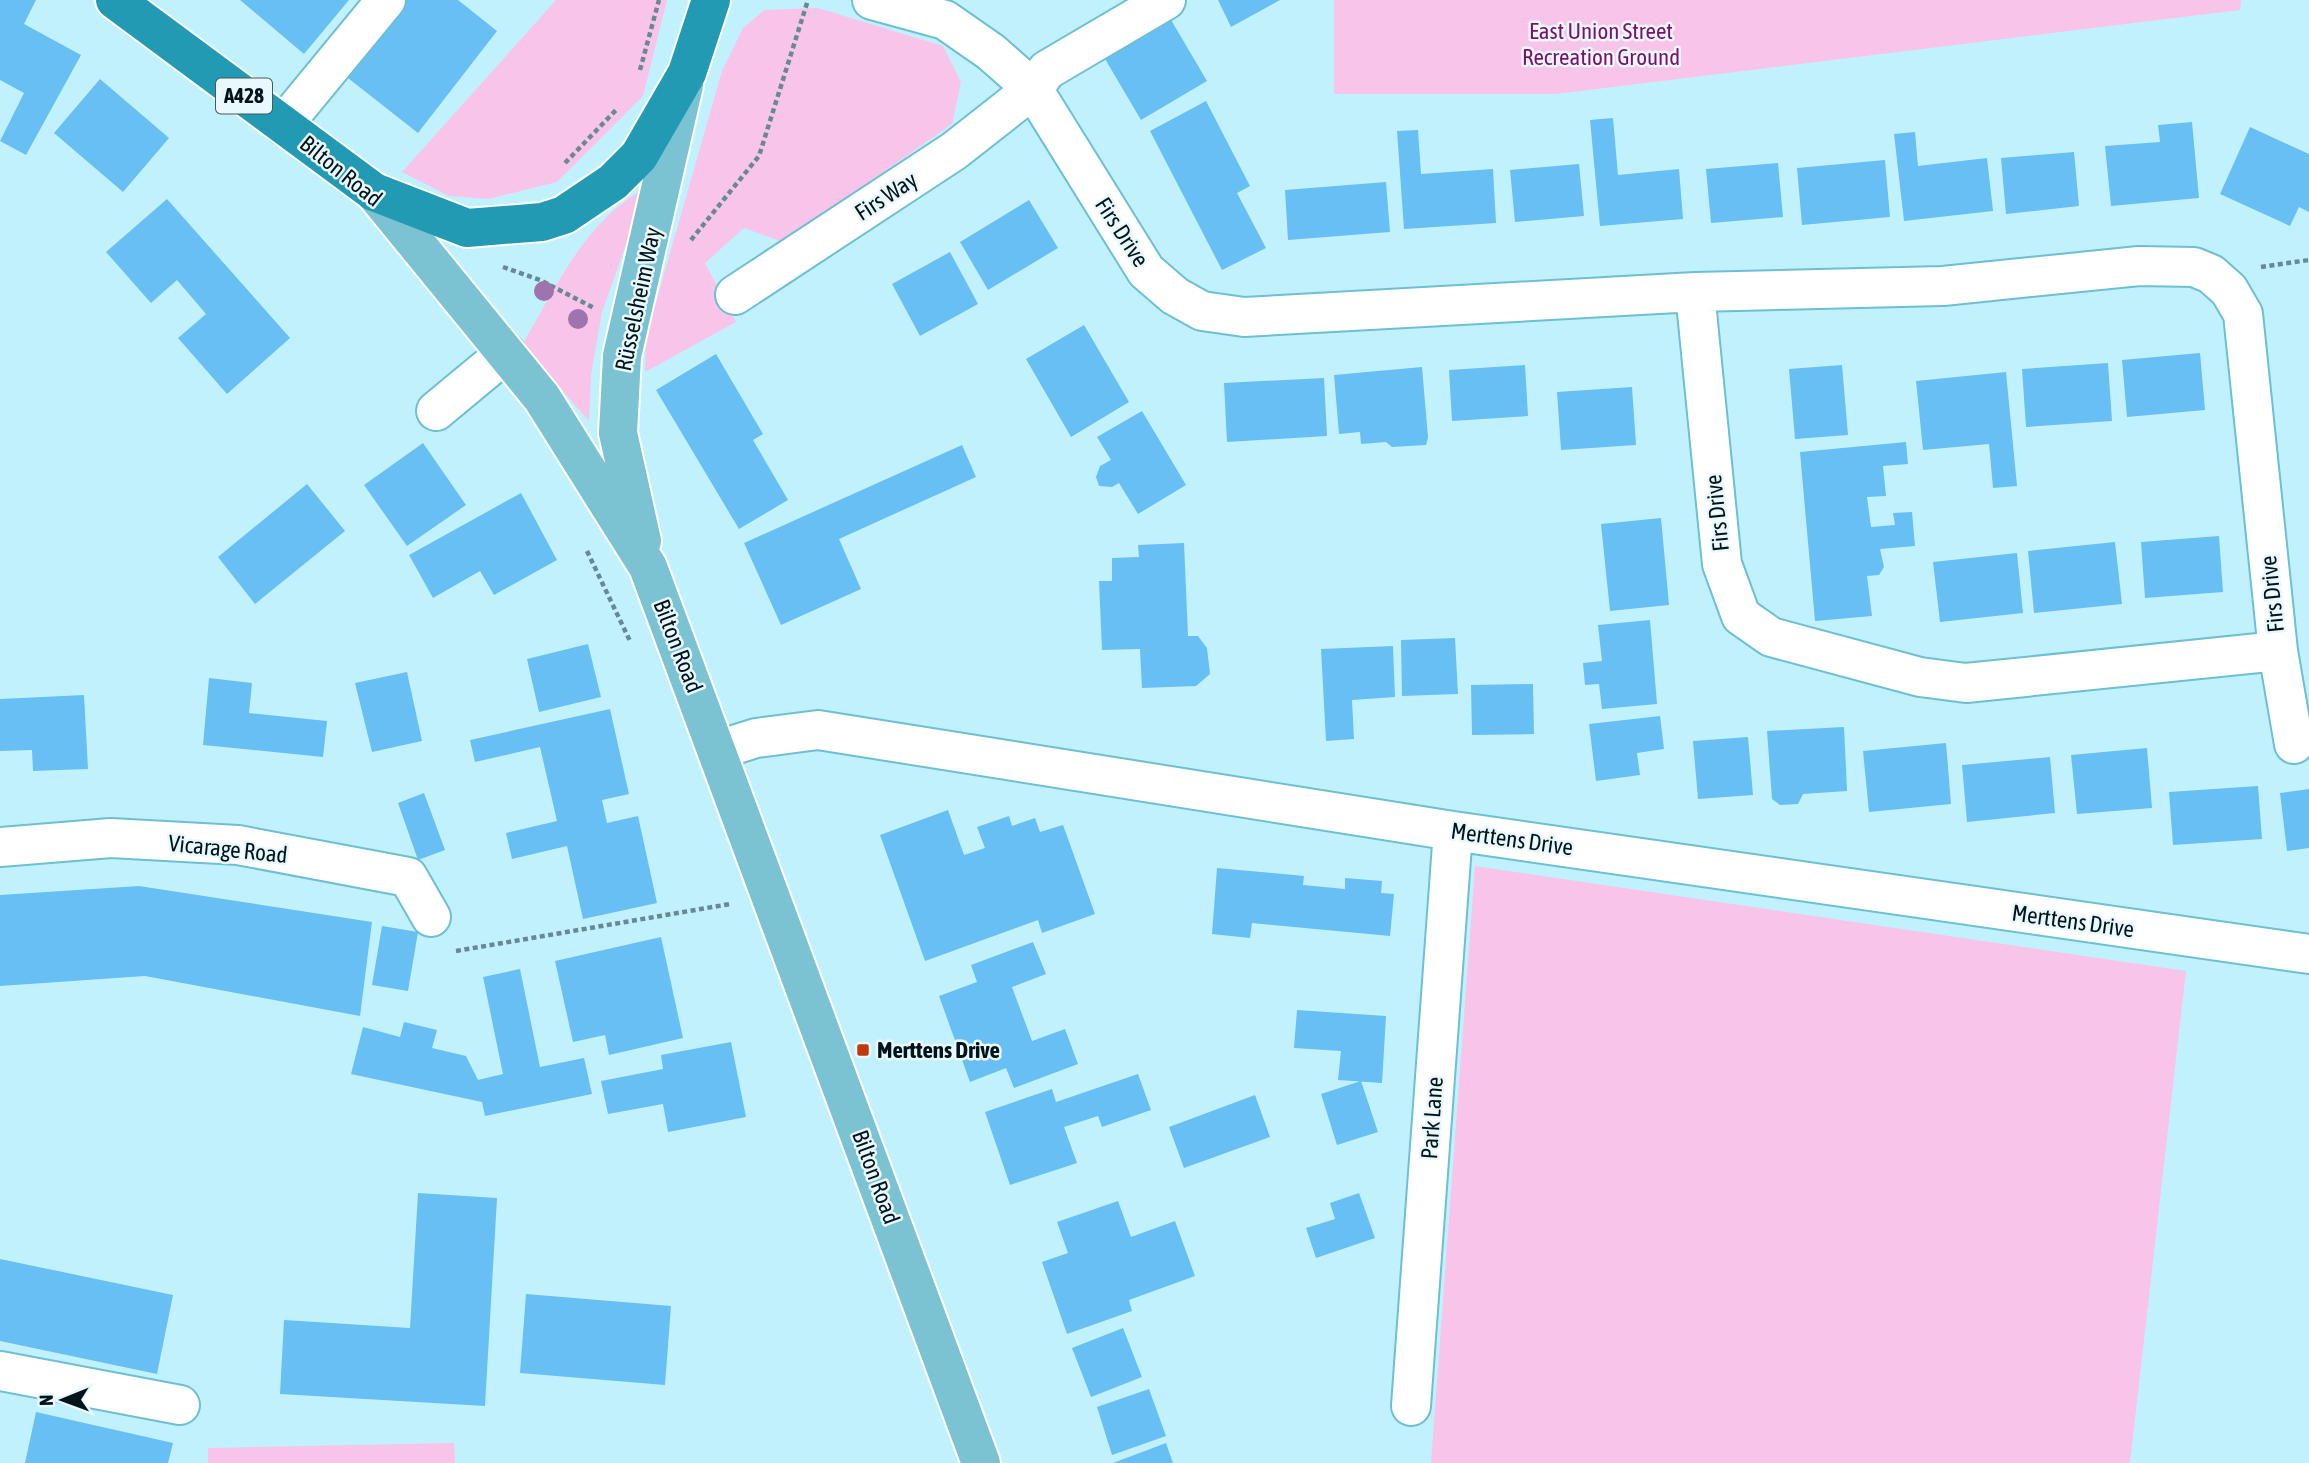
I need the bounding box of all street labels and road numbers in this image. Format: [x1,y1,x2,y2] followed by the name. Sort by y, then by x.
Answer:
[216,78,272,114] road number: A428
[295,130,387,212] street label: Bilton Road
[850,166,922,226] street label: Firs Way
[1090,193,1154,271] street label: Firs Drive
[610,225,666,373] street label: Rüsselsheim Way
[1700,473,1734,553] street label: Firs Drive
[2255,554,2289,634] street label: Firs Drive
[648,596,708,696] street label: Bilton Road
[1449,818,1575,860] street label: Merttens Drive
[167,830,289,868] street label: Vicarage Road
[2010,900,2136,942] street label: Merttens Drive
[1416,1076,1448,1160] street label: Park Lane
[847,1127,905,1227] street label: Bilton Road

